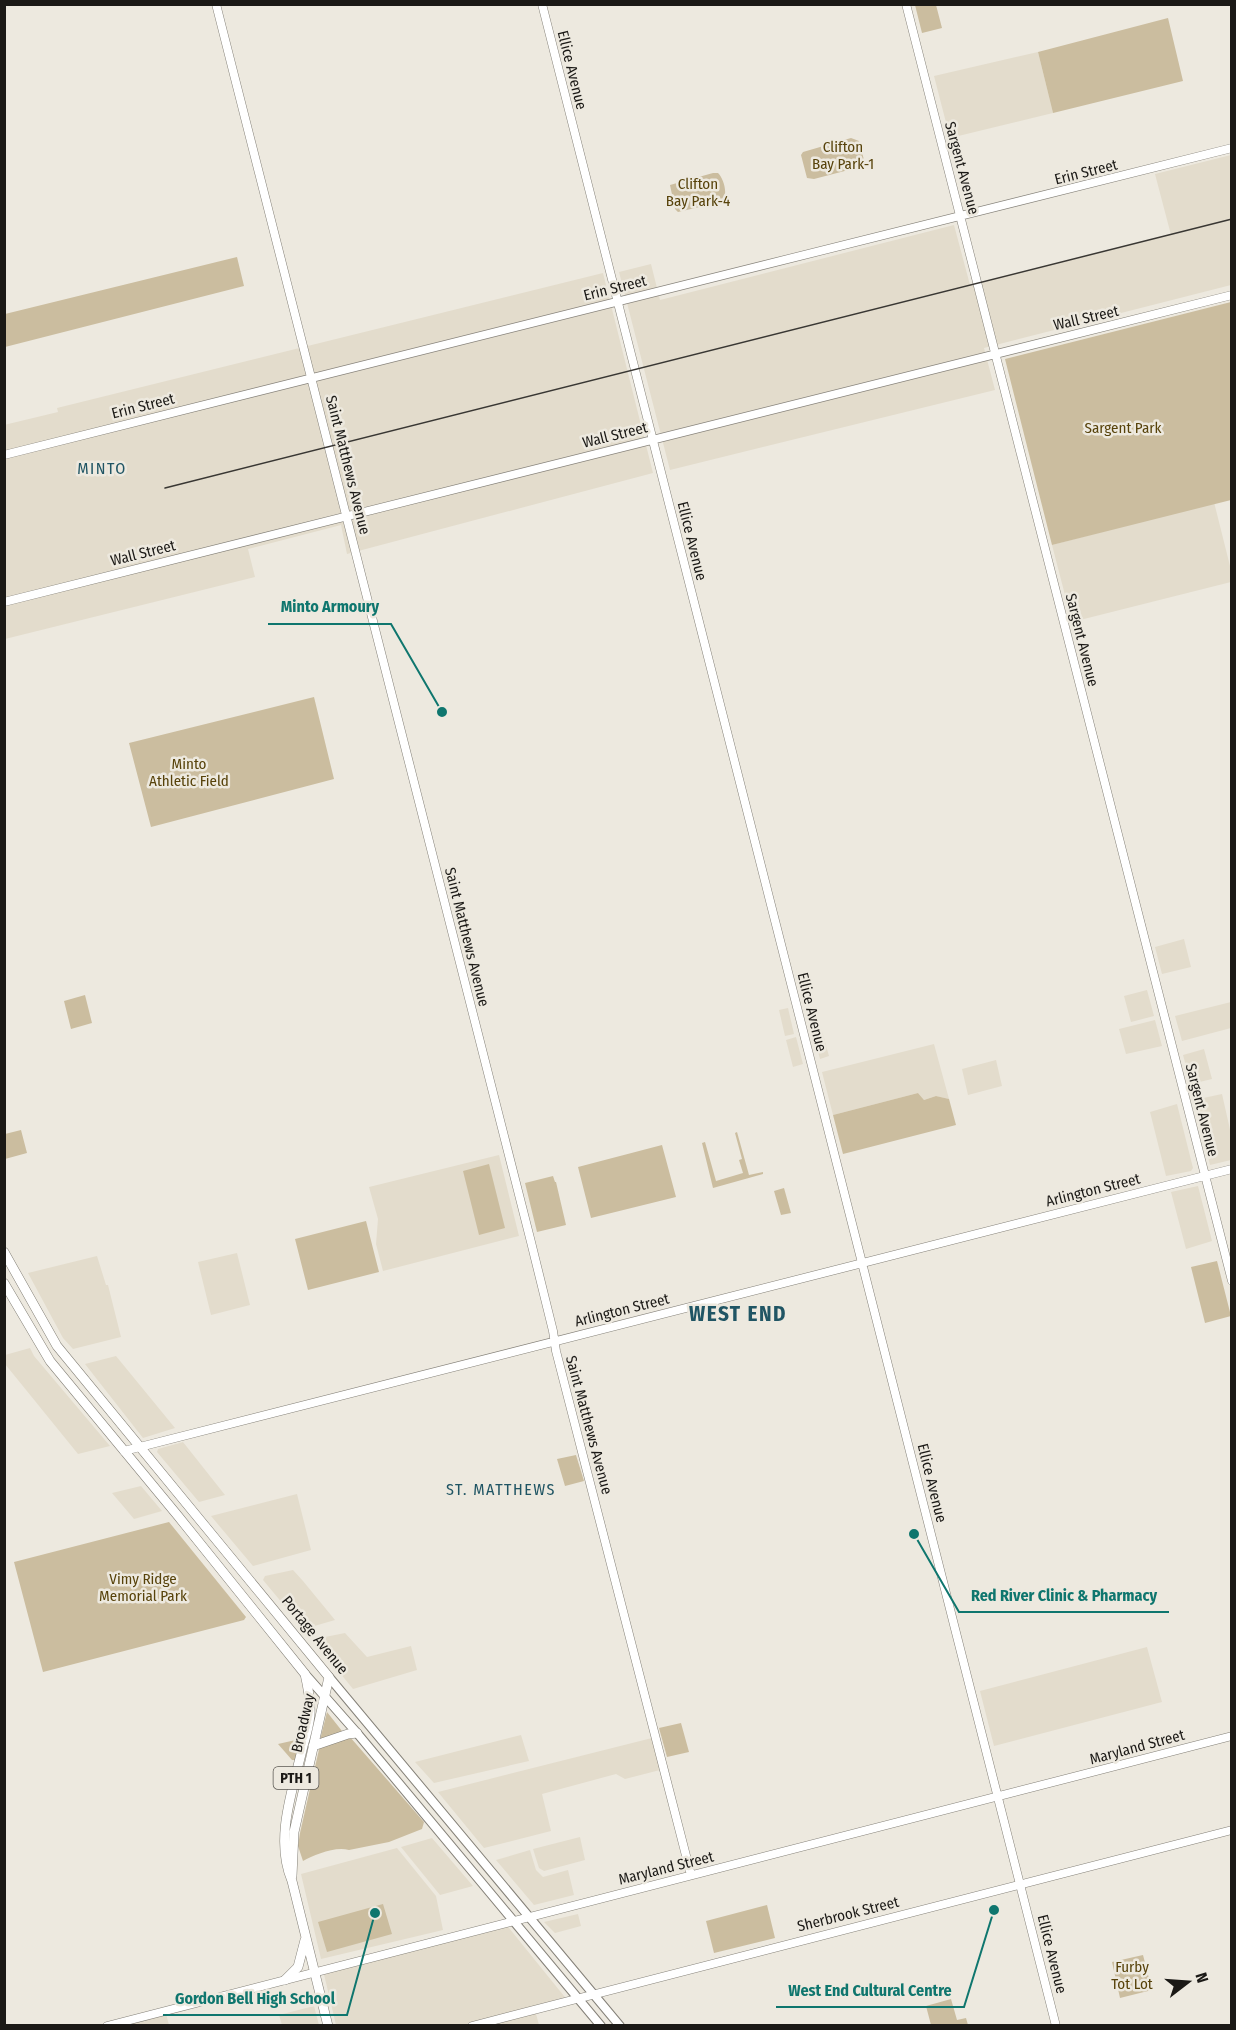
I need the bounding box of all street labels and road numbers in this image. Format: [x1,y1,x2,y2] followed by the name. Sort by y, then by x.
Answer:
[553,29,591,111] street label: Ellice Avenue
[941,120,983,216] street label: Sargent Avenue
[1053,155,1119,189] street label: Erin Street
[582,271,648,305] street label: Erin Street
[1052,302,1120,334] street label: Wall Street
[110,389,176,423] street label: Erin Street
[322,393,374,537] street label: Saint Matthews Avenue
[581,418,649,452] street label: Wall Street
[673,500,711,582] street label: Ellice Avenue
[109,536,177,570] street label: Wall Street
[1062,592,1102,688] street label: Sargent Avenue
[441,865,493,1009] street label: Saint Matthews Avenue
[793,971,831,1053] street label: Ellice Avenue
[1182,1062,1222,1158] street label: Sargent Avenue
[1044,1170,1142,1210] street label: Arlington Street
[573,1290,671,1330] street label: Arlington Street
[562,1354,616,1496] street label: Saint Matthews Avenue
[913,1442,951,1524] street label: Ellice Avenue
[278,1592,352,1678] street label: Portage Avenue
[288,1692,319,1754] street label: Broadway
[1088,1726,1187,1768] street label: Maryland Street
[274,1767,318,1789] road number: PTH 1
[617,1847,716,1889] street label: Maryland Street
[795,1893,901,1935] street label: Sherbrook Street
[1033,1913,1071,1995] street label: Ellice Avenue

